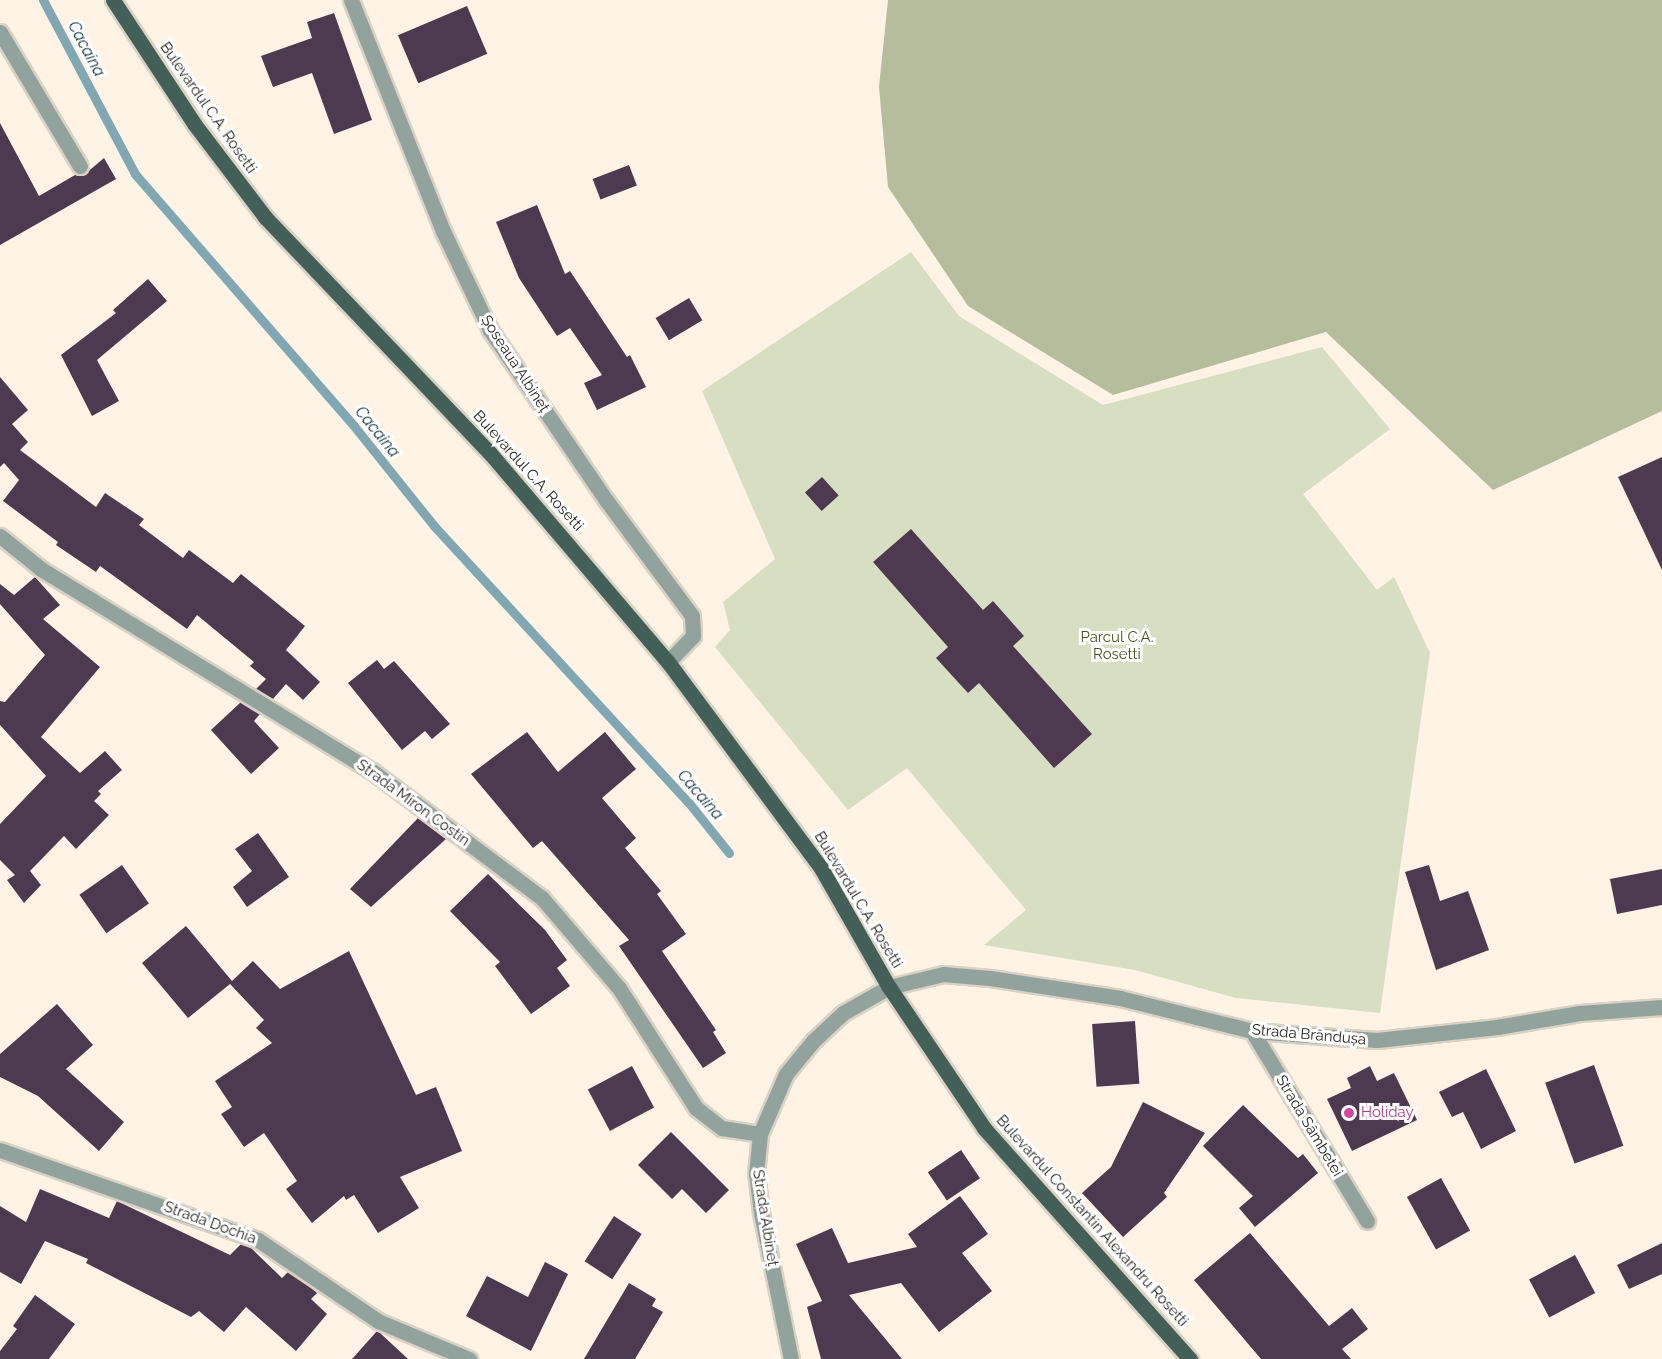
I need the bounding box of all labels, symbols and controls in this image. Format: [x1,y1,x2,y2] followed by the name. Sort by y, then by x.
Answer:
[63,18,109,80] water label: Cacaina
[156,39,260,177] street label: Bulevardul C.A. Rosetti
[477,312,553,416] street label: Șoseaua Albineț
[351,403,403,461] water label: Cacaina
[469,407,587,535] street label: Bulevardul C.A. Rosetti
[1080,628,1154,663] park label: Parcul C.A. Rosetti
[353,756,473,850] street label: Strada Miron Costin
[673,766,727,824] water label: Cacaina
[810,828,906,972] street label: Bulevardul C.A. Rosetti
[1251,1021,1367,1049] street label: Strada Brândușa
[1272,1072,1346,1180] street label: Strada Sâmbetei
[1361,1104,1414,1122] place label: Holiday
[1342,1106,1356,1120] marker: Holiday
[992,1111,1192,1331] street label: Bulevardul Constantin Alexandru Rosetti
[748,1168,782,1268] street label: Strada Albineț
[161,1198,259,1248] street label: Strada Dochia

